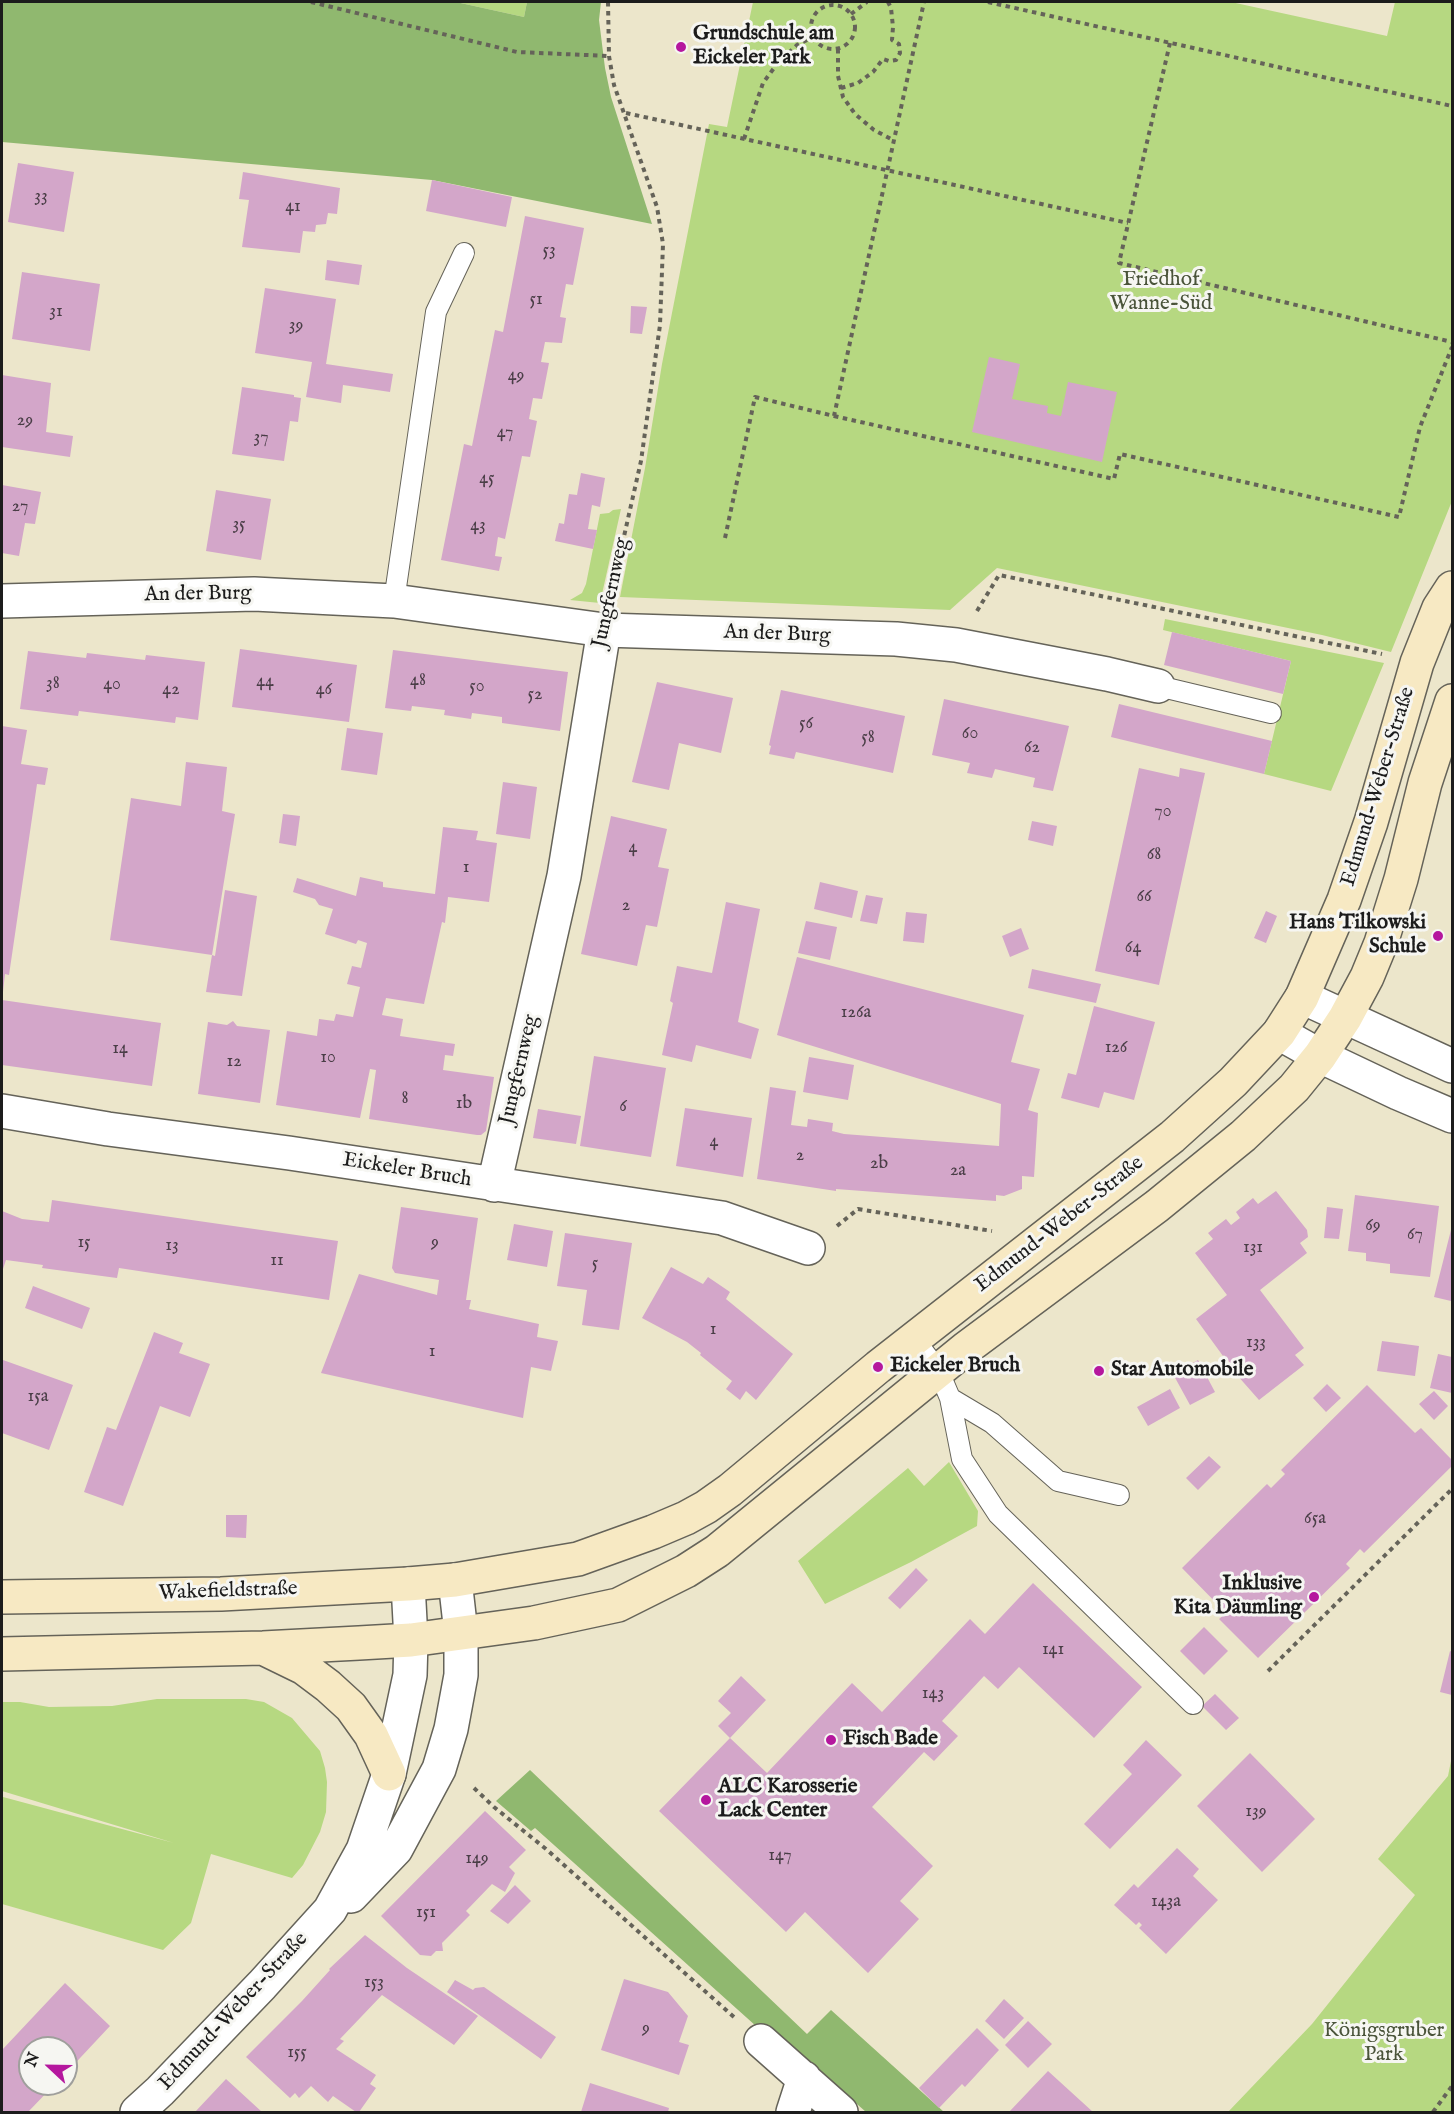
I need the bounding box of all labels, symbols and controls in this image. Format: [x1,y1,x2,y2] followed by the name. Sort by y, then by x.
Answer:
[693,22,834,72] place label: Grundschule am Eickeler Park
[674,40,688,54] marker: Grundschule am Eickeler Park
[34,186,48,208] house number: 33
[285,196,301,218] house number: 41
[542,240,556,262] house number: 53
[1110,268,1212,318] park label: Friedhof Wanne-Süd
[529,289,543,311] house number: 51
[49,301,63,323] house number: 31
[289,315,303,337] house number: 39
[508,365,524,387] house number: 49
[17,410,33,432] house number: 29
[497,422,513,444] house number: 47
[253,427,269,449] house number: 37
[479,468,495,490] house number: 45
[12,496,28,518] house number: 27
[232,514,246,536] house number: 35
[470,515,486,537] house number: 43
[588,536,636,650] street label: Jungfernweg
[144,581,252,609] street label: An der Burg
[723,621,831,649] street label: An der Burg
[410,670,426,692] house number: 48
[256,671,274,693] house number: 44
[46,673,60,695] house number: 38
[103,674,121,696] house number: 40
[469,676,485,698] house number: 50
[162,679,180,701] house number: 42
[316,679,332,701] house number: 46
[528,684,542,706] house number: 52
[1337,684,1421,890] street label: Edmund-Weber-Straße
[799,713,813,735] house number: 56
[962,723,978,745] house number: 60
[861,727,875,749] house number: 58
[1024,737,1040,759] house number: 62
[1154,801,1172,823] house number: 70
[629,837,637,859] house number: 4
[1147,844,1161,866] house number: 68
[463,857,469,879] house number: 1
[1136,886,1152,908] house number: 66
[622,895,630,917] house number: 2
[1289,911,1426,961] place label: Hans Tilkowski Schule
[1431,929,1445,943] marker: Hans Tilkowski Schule
[1125,937,1141,959] house number: 64
[841,1002,871,1024] house number: 126a
[495,1013,545,1127] street label: Jungfernweg
[1105,1037,1127,1059] house number: 126
[112,1038,128,1060] house number: 14
[320,1047,336,1069] house number: 10
[226,1051,242,1073] house number: 12
[401,1088,409,1110] house number: 8
[456,1093,472,1115] house number: 1b
[619,1096,627,1118] house number: 6
[710,1131,718,1153] house number: 4
[796,1145,804,1167] house number: 2
[341,1148,473,1194] street label: Eickeler Bruch
[971,1151,1149,1299] street label: Edmund-Weber-Straße
[870,1153,888,1175] house number: 2b
[950,1160,966,1182] house number: 2a
[1365,1215,1381,1237] house number: 69
[1407,1224,1423,1246] house number: 67
[77,1232,91,1254] house number: 15
[431,1232,439,1254] house number: 9
[165,1235,179,1257] house number: 13
[1243,1237,1263,1259] house number: 131
[270,1250,284,1272] house number: 11
[592,1253,598,1275] house number: 5
[710,1319,716,1341] house number: 1
[1246,1332,1266,1354] house number: 133
[429,1341,435,1363] house number: 1
[890,1354,1020,1380] place label: Eickeler Bruch
[1111,1358,1253,1384] place label: Star Automobile
[871,1360,885,1374] marker: Eickeler Bruch
[1092,1364,1106,1378] marker: Star Automobile
[27,1386,49,1408] house number: 15a
[1304,1508,1326,1530] house number: 65a
[1173,1572,1302,1622] place label: Inklusive Kita Däumling
[158,1577,298,1607] street label: Wakefieldstraße
[1307,1590,1321,1604] marker: Inklusive Kita Däumling
[1042,1639,1064,1661] house number: 141
[922,1683,944,1705] house number: 143
[843,1727,938,1753] place label: Fisch Bade
[824,1733,838,1747] marker: Fisch Bade
[718,1775,857,1825] place label: ALC Karosserie Lack Center
[699,1793,713,1807] marker: ALC Karosserie Lack Center
[1245,1801,1267,1823] house number: 139
[768,1845,792,1867] house number: 147
[465,1848,489,1870] house number: 149
[1151,1891,1181,1913] house number: 143a
[416,1902,436,1924] house number: 151
[154,1928,314,2096] street label: Edmund-Weber-Straße
[364,1972,384,1994] house number: 153
[642,2018,650,2040] house number: 9
[1324,2019,1444,2069] park label: Königsgruber Park
[18,2036,78,2096] north arrow
[287,2042,307,2064] house number: 155
[21,2050,45,2070] text: N

